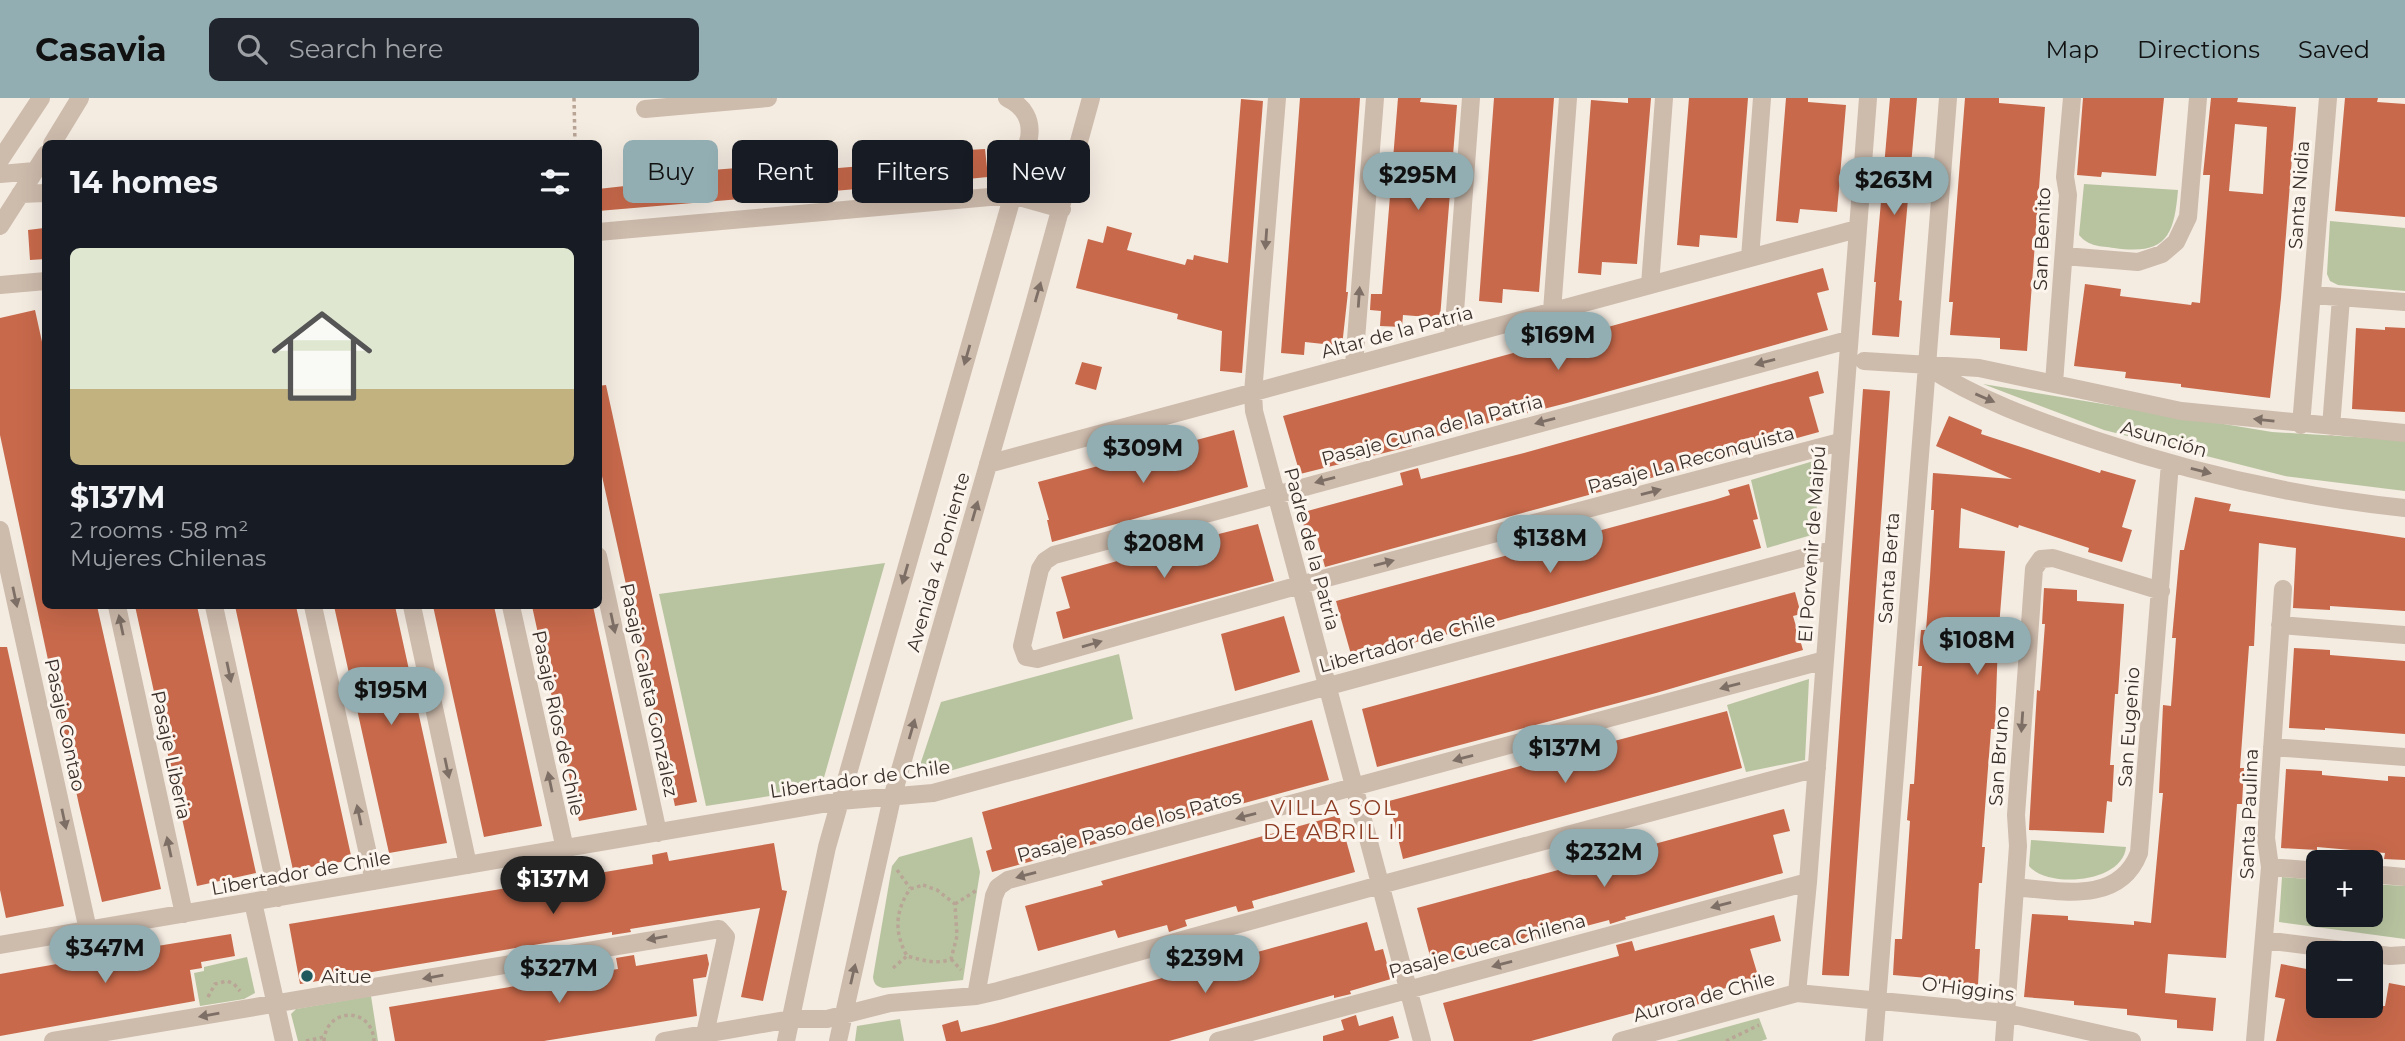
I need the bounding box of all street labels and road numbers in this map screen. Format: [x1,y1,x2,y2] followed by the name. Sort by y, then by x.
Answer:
[2284,140,2314,250] street label: Santa Nidia
[2029,187,2055,291] street label: San Benito
[1318,301,1476,363] street label: Altar de la Patria
[1319,389,1545,471] street label: Pasaje Cuna de la Patria
[2118,416,2210,462] street label: Asunción
[1585,421,1797,499] street label: Pasaje La Reconquista
[1794,445,1830,643] street label: El Porvenir de Maipú
[1279,465,1345,633] street label: Padre de la Patria
[901,470,975,654] street label: Avenida 4 Poniente
[1874,512,1904,624] street label: Santa Berta
[615,581,683,799] street label: Pasaje Caleta González
[1316,608,1498,678] street label: Libertador de Chile
[527,628,589,818] street label: Pasaje Ríos de Chile
[40,657,90,793] street label: Pasaje Contao
[2113,666,2145,788] street label: San Eugenio
[146,688,196,822] street label: Pasaje Liberia
[1984,705,2014,807] street label: San Bruno
[2235,748,2263,880] street label: Santa Paulina
[768,755,952,803] street label: Libertador de Chile
[1014,785,1244,867] street label: Pasaje Paso de los Patos
[209,846,393,900] street label: Libertador de Chile
[1386,909,1588,983] street label: Pasaje Cueca Chilena
[1631,967,1777,1027] street label: Aurora de Chile
[1920,972,2016,1006] street label: O'Higgins

